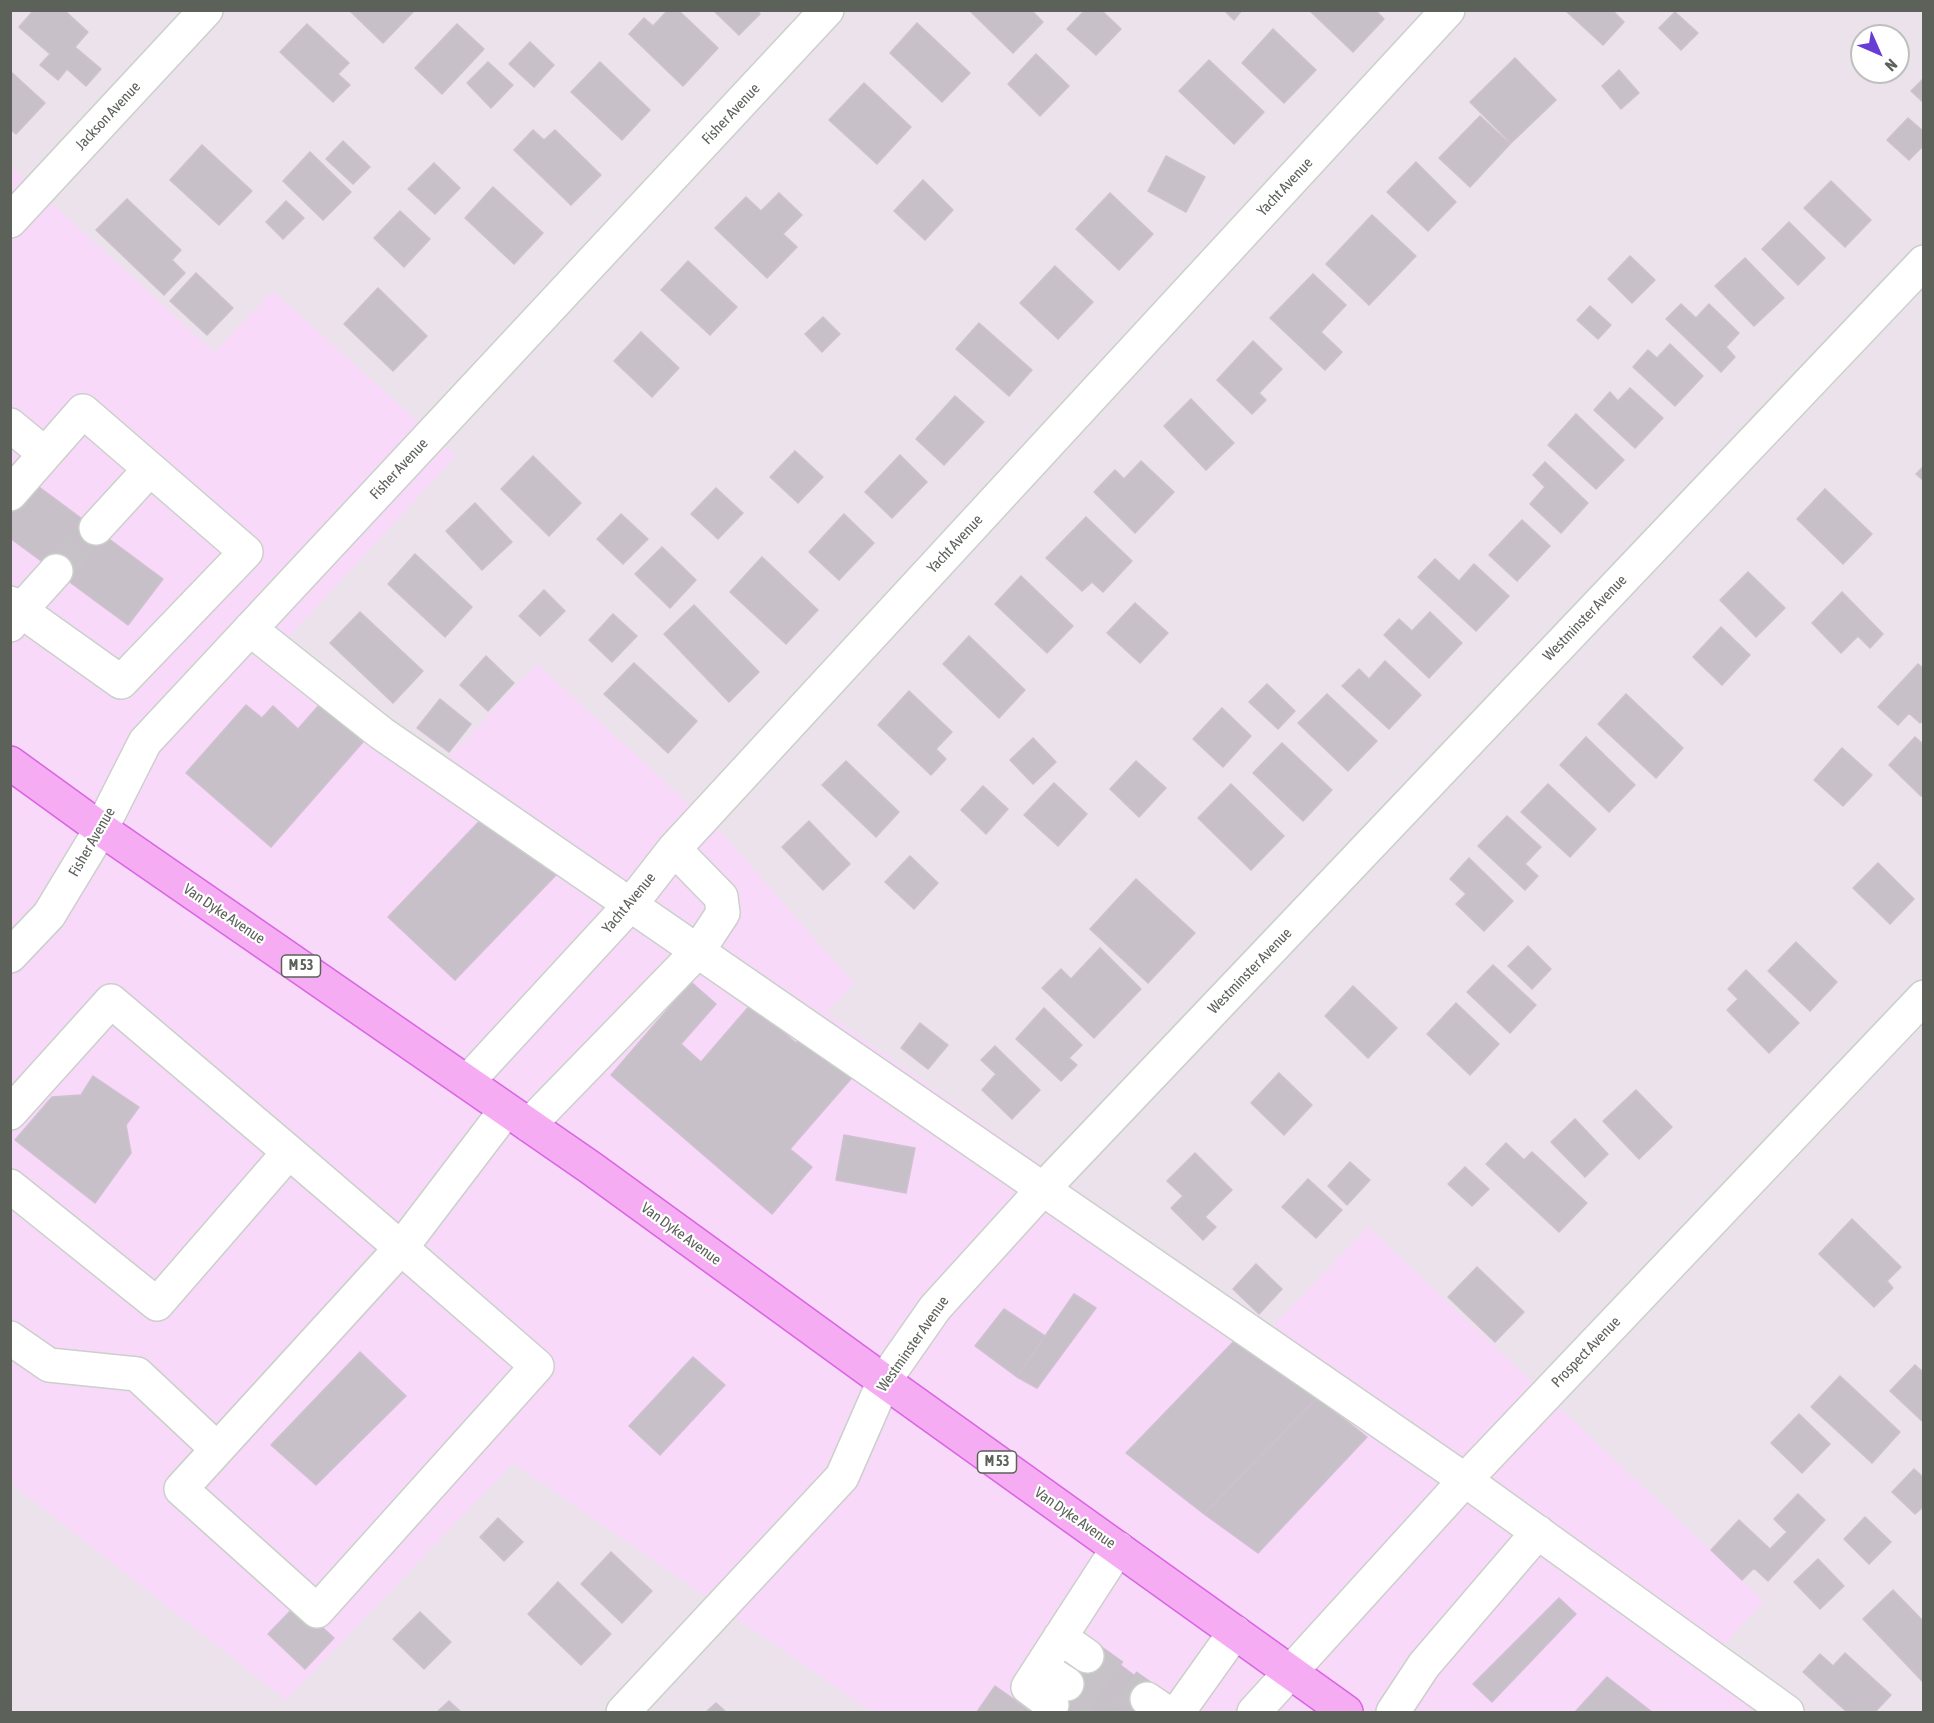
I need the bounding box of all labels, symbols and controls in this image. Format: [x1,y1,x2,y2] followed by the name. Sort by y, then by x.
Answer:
[1850,24,1910,84] north arrow
[1882,56,1901,75] text: N
[72,78,144,154] street label: Jackson Avenue
[698,80,764,148] street label: Fisher Avenue
[1253,154,1317,220] street label: Yacht Avenue
[366,435,432,503] street label: Fisher Avenue
[923,511,987,577] street label: Yacht Avenue
[1539,571,1631,665] street label: Westminster Avenue
[65,804,119,880] street label: Fisher Avenue
[598,869,660,937] street label: Yacht Avenue
[180,880,268,948] street label: Van Dyke Avenue
[1204,924,1296,1018] street label: Westminster Avenue
[282,955,320,977] road number: M 53
[637,1199,725,1269] street label: Van Dyke Avenue
[873,1293,953,1395] street label: Westminster Avenue
[1548,1313,1624,1391] street label: Prospect Avenue
[978,1451,1016,1473] road number: M 53
[1031,1484,1119,1552] street label: Van Dyke Avenue

